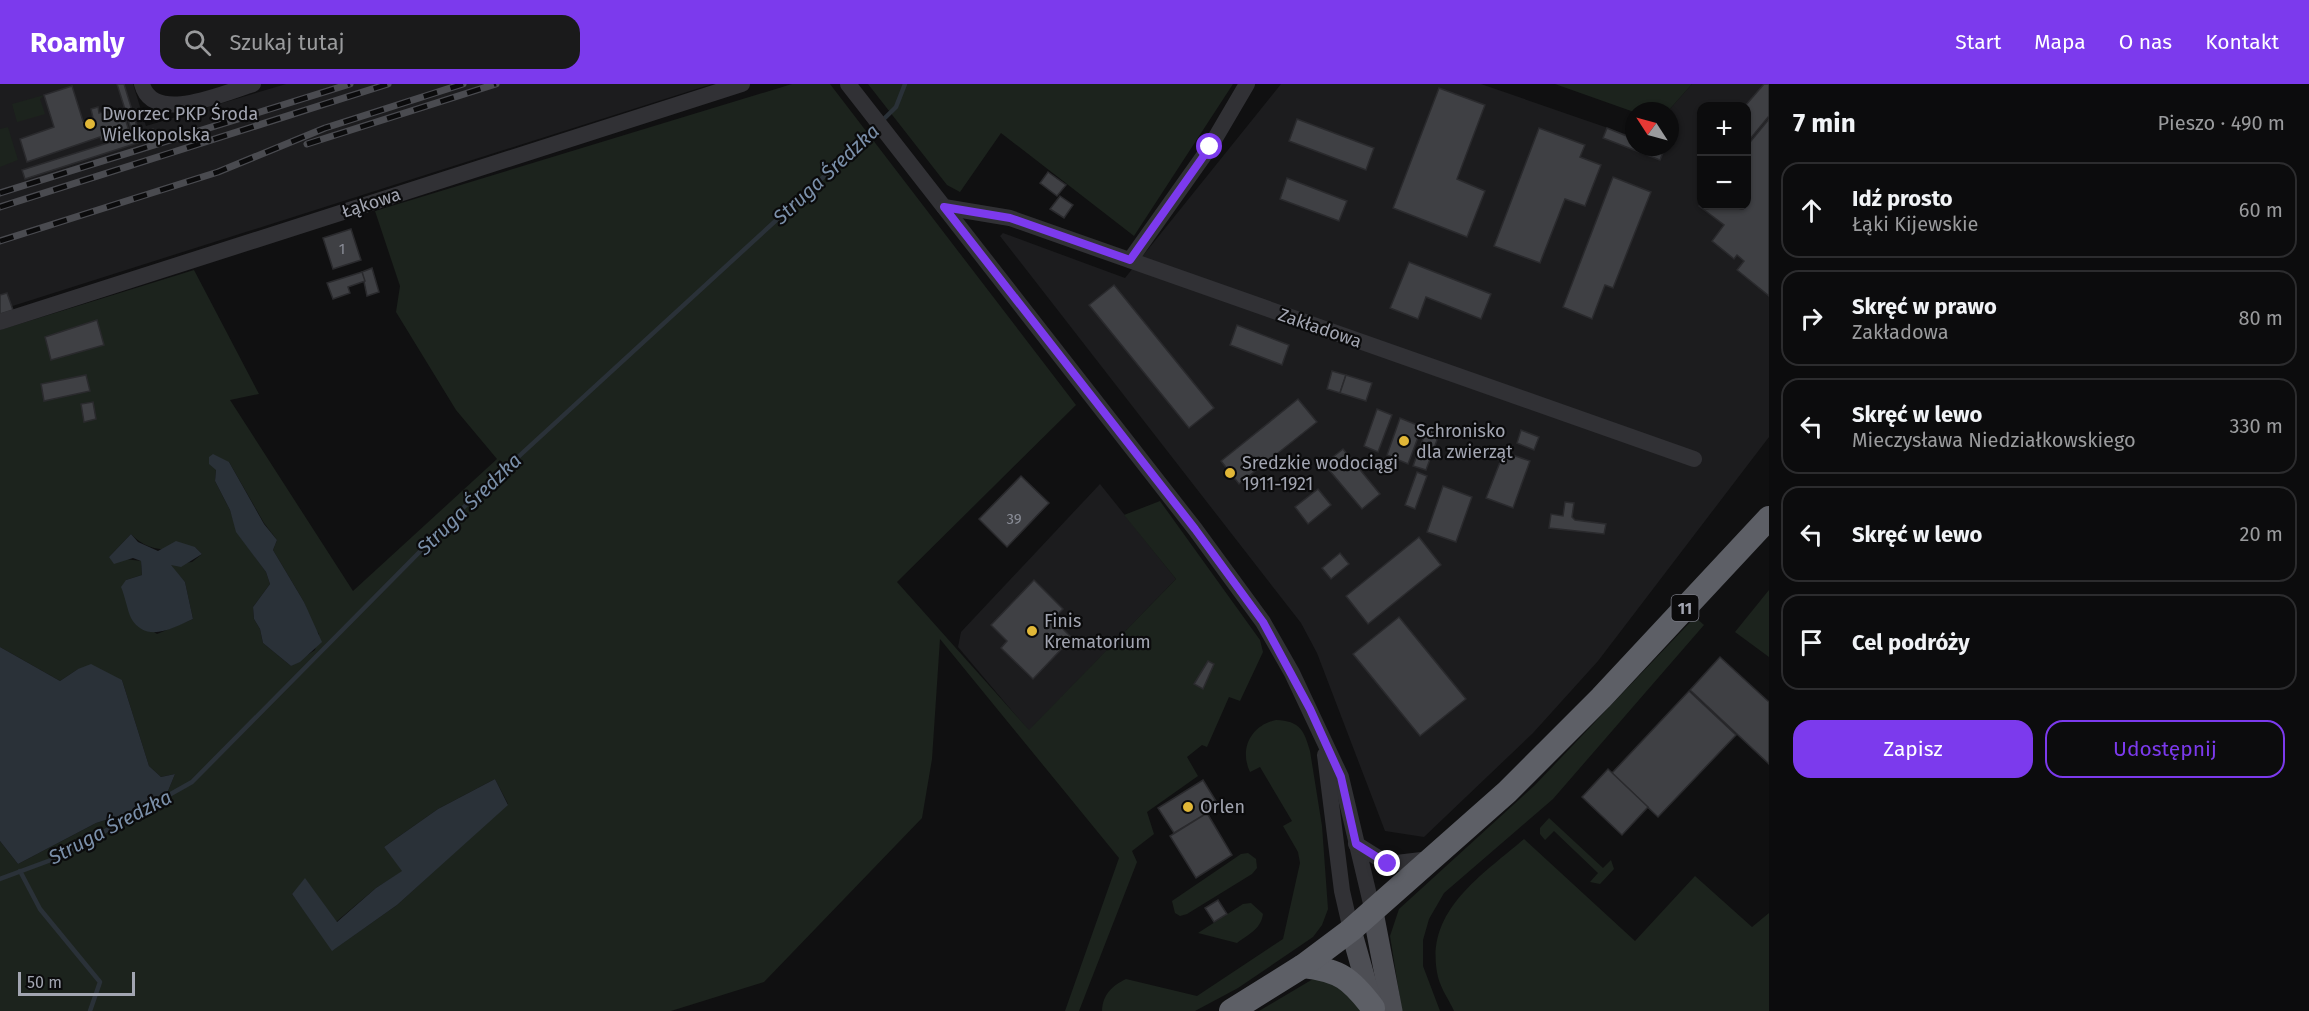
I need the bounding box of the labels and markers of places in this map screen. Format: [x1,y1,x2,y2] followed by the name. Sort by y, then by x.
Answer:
[102,102,258,146] place label: Dworzec PKP Środa Wielkopolska
[83,117,97,131] marker: Dworzec PKP Środa Wielkopolska
[1416,420,1513,463] place label: Schronisko dla zwierząt
[1397,434,1411,448] marker: Schronisko dla zwierząt
[1242,452,1398,495] place label: Sredzkie wodociągi 1911-1921
[1223,466,1237,480] marker: Sredzkie wodociągi 1911-1921
[1044,610,1151,653] place label: Finis Krematorium
[1025,624,1039,638] marker: Finis Krematorium
[1200,796,1245,818] place label: Orlen
[1181,800,1195,814] marker: Orlen

